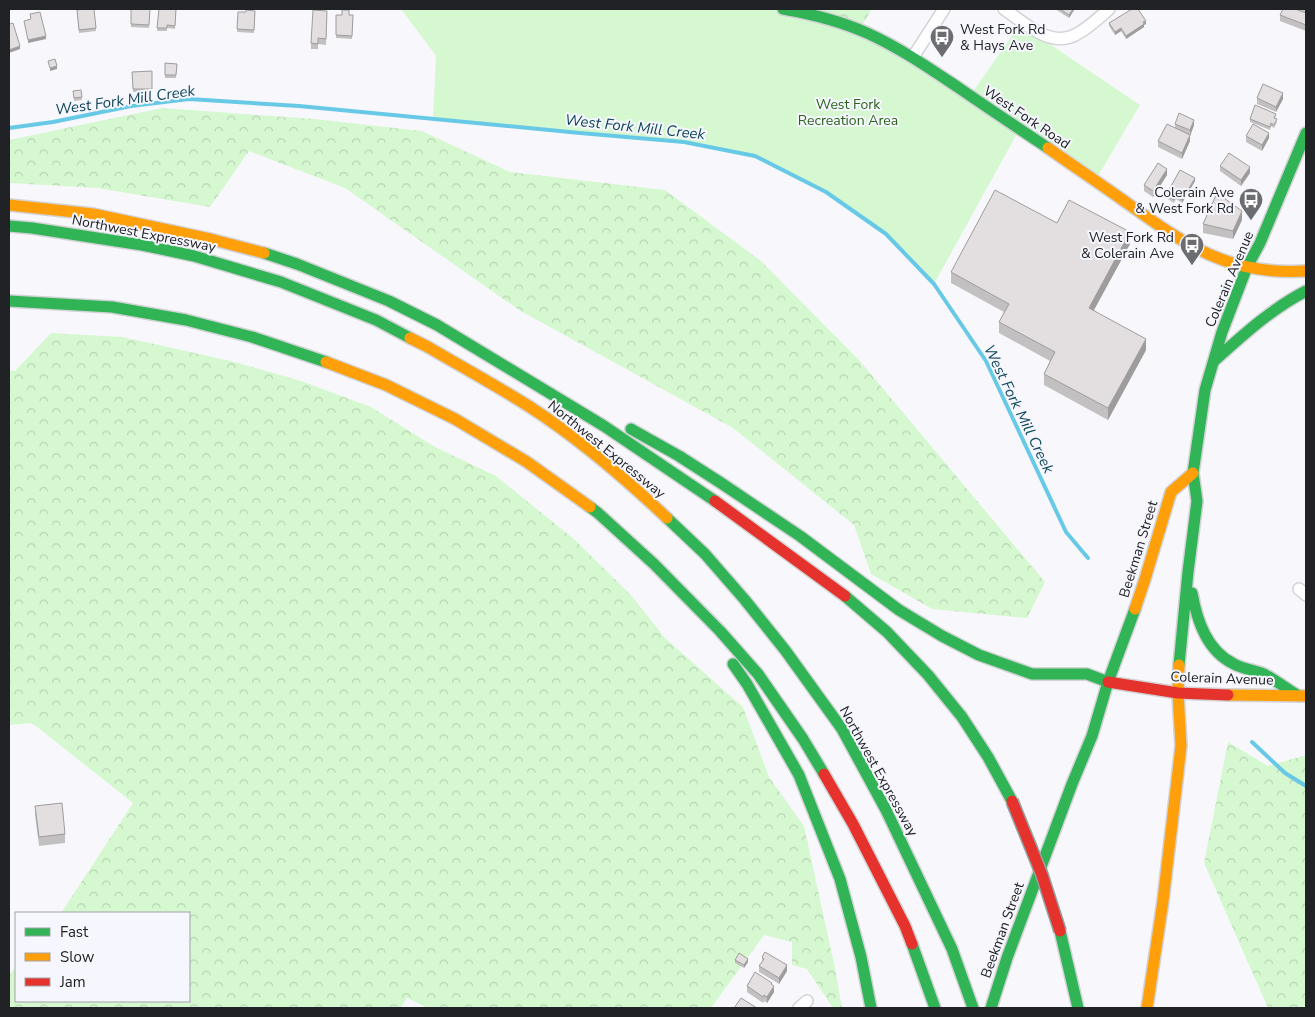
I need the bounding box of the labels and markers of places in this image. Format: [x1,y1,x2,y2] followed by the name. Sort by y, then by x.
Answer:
[960,20,1045,55] place label: West Fork Rd & Hays Ave
[929,24,955,58] bus stop icon: West Fork Rd & Hays Ave
[1135,183,1234,218] place label: Colerain Ave & West Fork Rd
[1238,187,1264,221] bus stop icon: Colerain Ave & West Fork Rd
[1081,228,1174,263] place label: West Fork Rd & Colerain Ave
[1179,232,1205,266] bus stop icon: West Fork Rd & Colerain Ave

